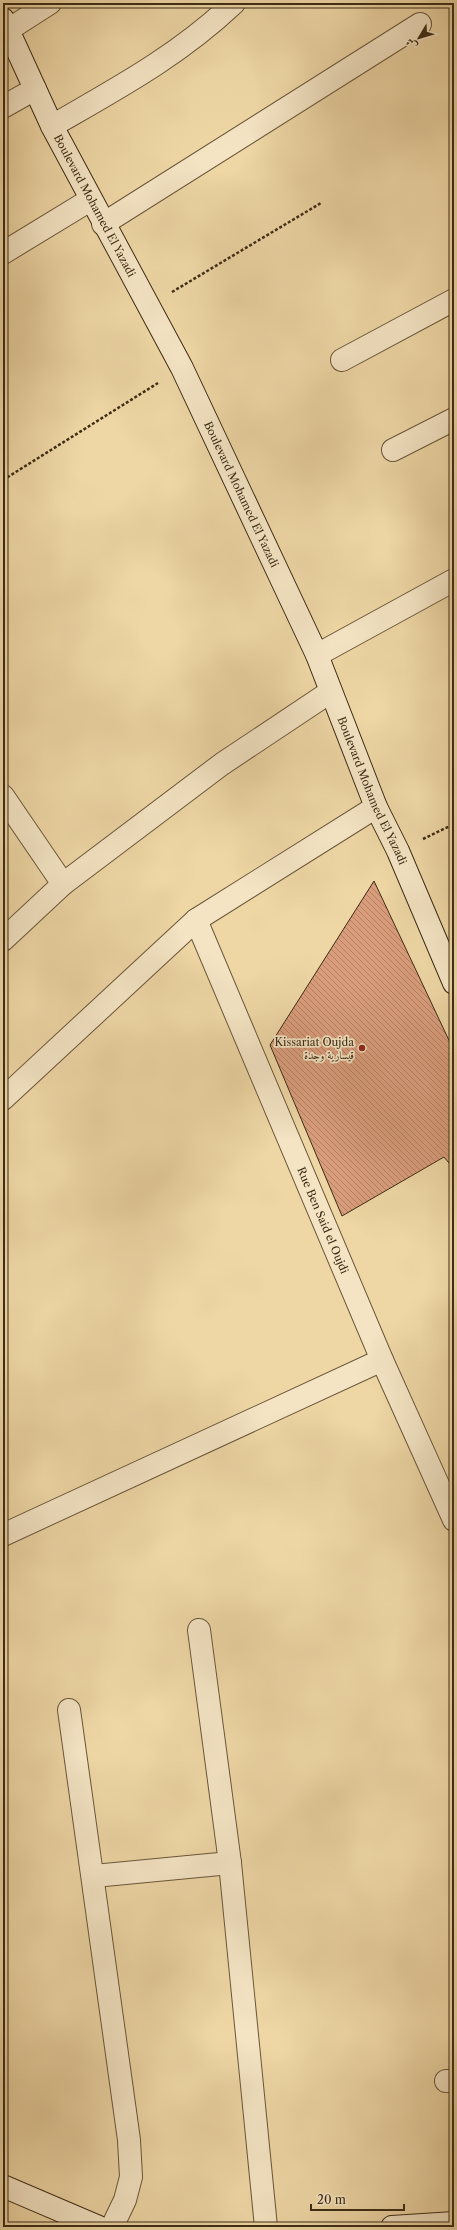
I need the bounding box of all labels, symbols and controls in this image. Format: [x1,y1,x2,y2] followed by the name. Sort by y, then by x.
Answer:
[399,18,439,58] north arrow
[402,35,420,53] text: ش
[51,132,139,280] street label: Boulevard Mohamed El Yazadi
[201,419,282,570] street label: Boulevard Mohamed El Yazadi
[335,714,410,867] street label: Boulevard Mohamed El Yazadi
[275,1035,354,1062] place label: Kissariat Oujda قيسارية وجدة
[357,1043,367,1053] marker: Kissariat Oujda قيسارية وجدة
[294,1165,352,1276] street label: Rue Ben Said el Oujdi
[311,2186,404,2212] scale bar
[317,2192,346,2207] text: 20 m

